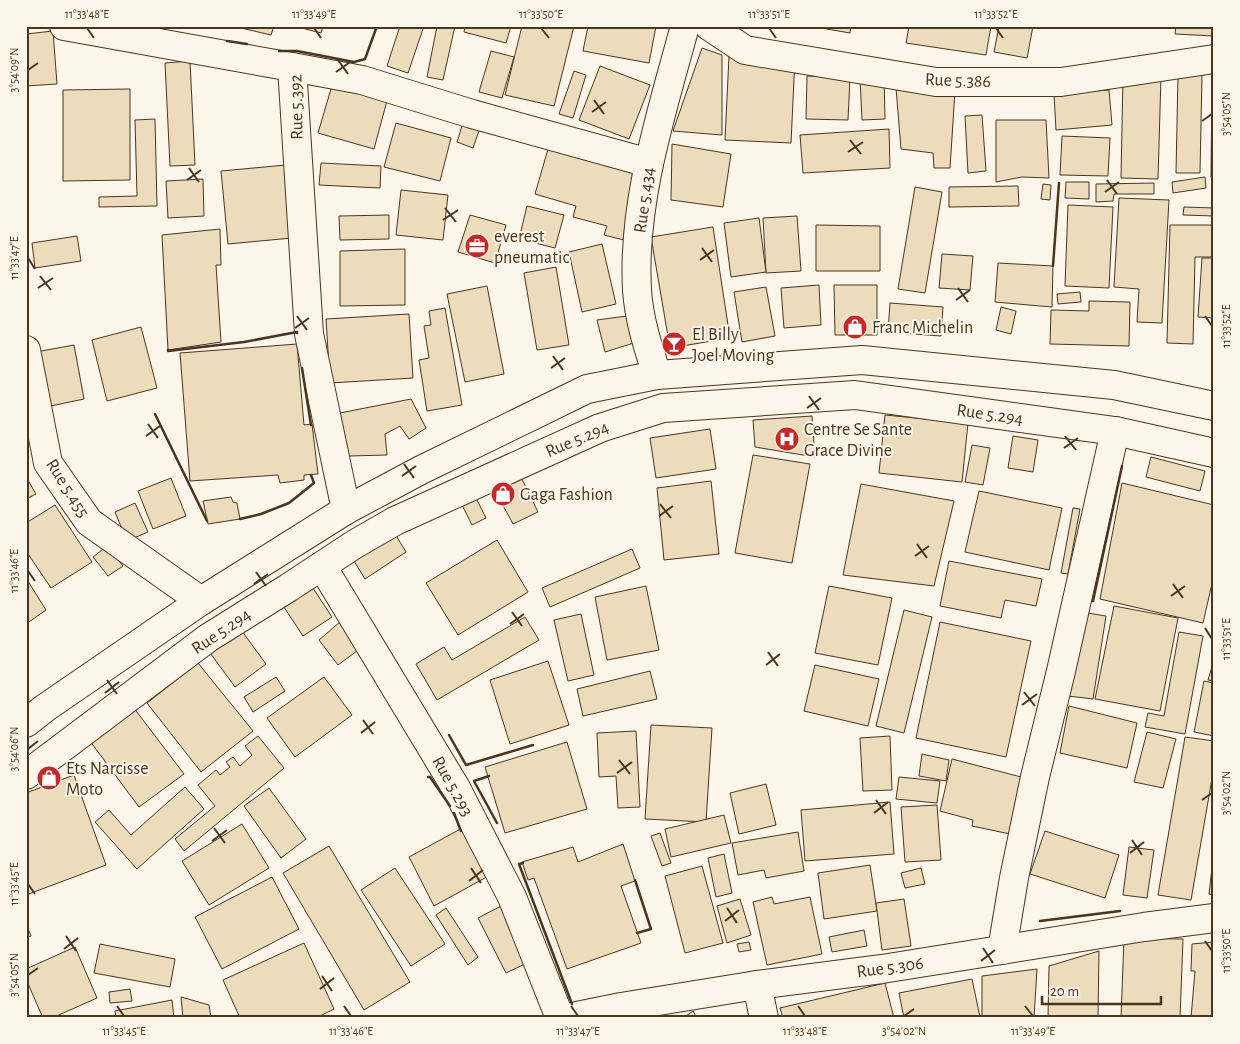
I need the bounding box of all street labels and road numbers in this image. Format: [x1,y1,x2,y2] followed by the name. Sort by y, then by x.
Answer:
[925,71,991,91] street label: Rue 5.386
[287,74,307,140] street label: Rue 5.392
[631,166,659,234] street label: Rue 5.434
[955,401,1025,429] street label: Rue 5.294
[543,418,612,461] street label: Rue 5.294
[42,456,92,521] street label: Rue 5.455
[189,605,255,658] street label: Rue 5.294
[428,753,476,820] street label: Rue 5.293
[856,954,925,982] street label: Rue 5.306

